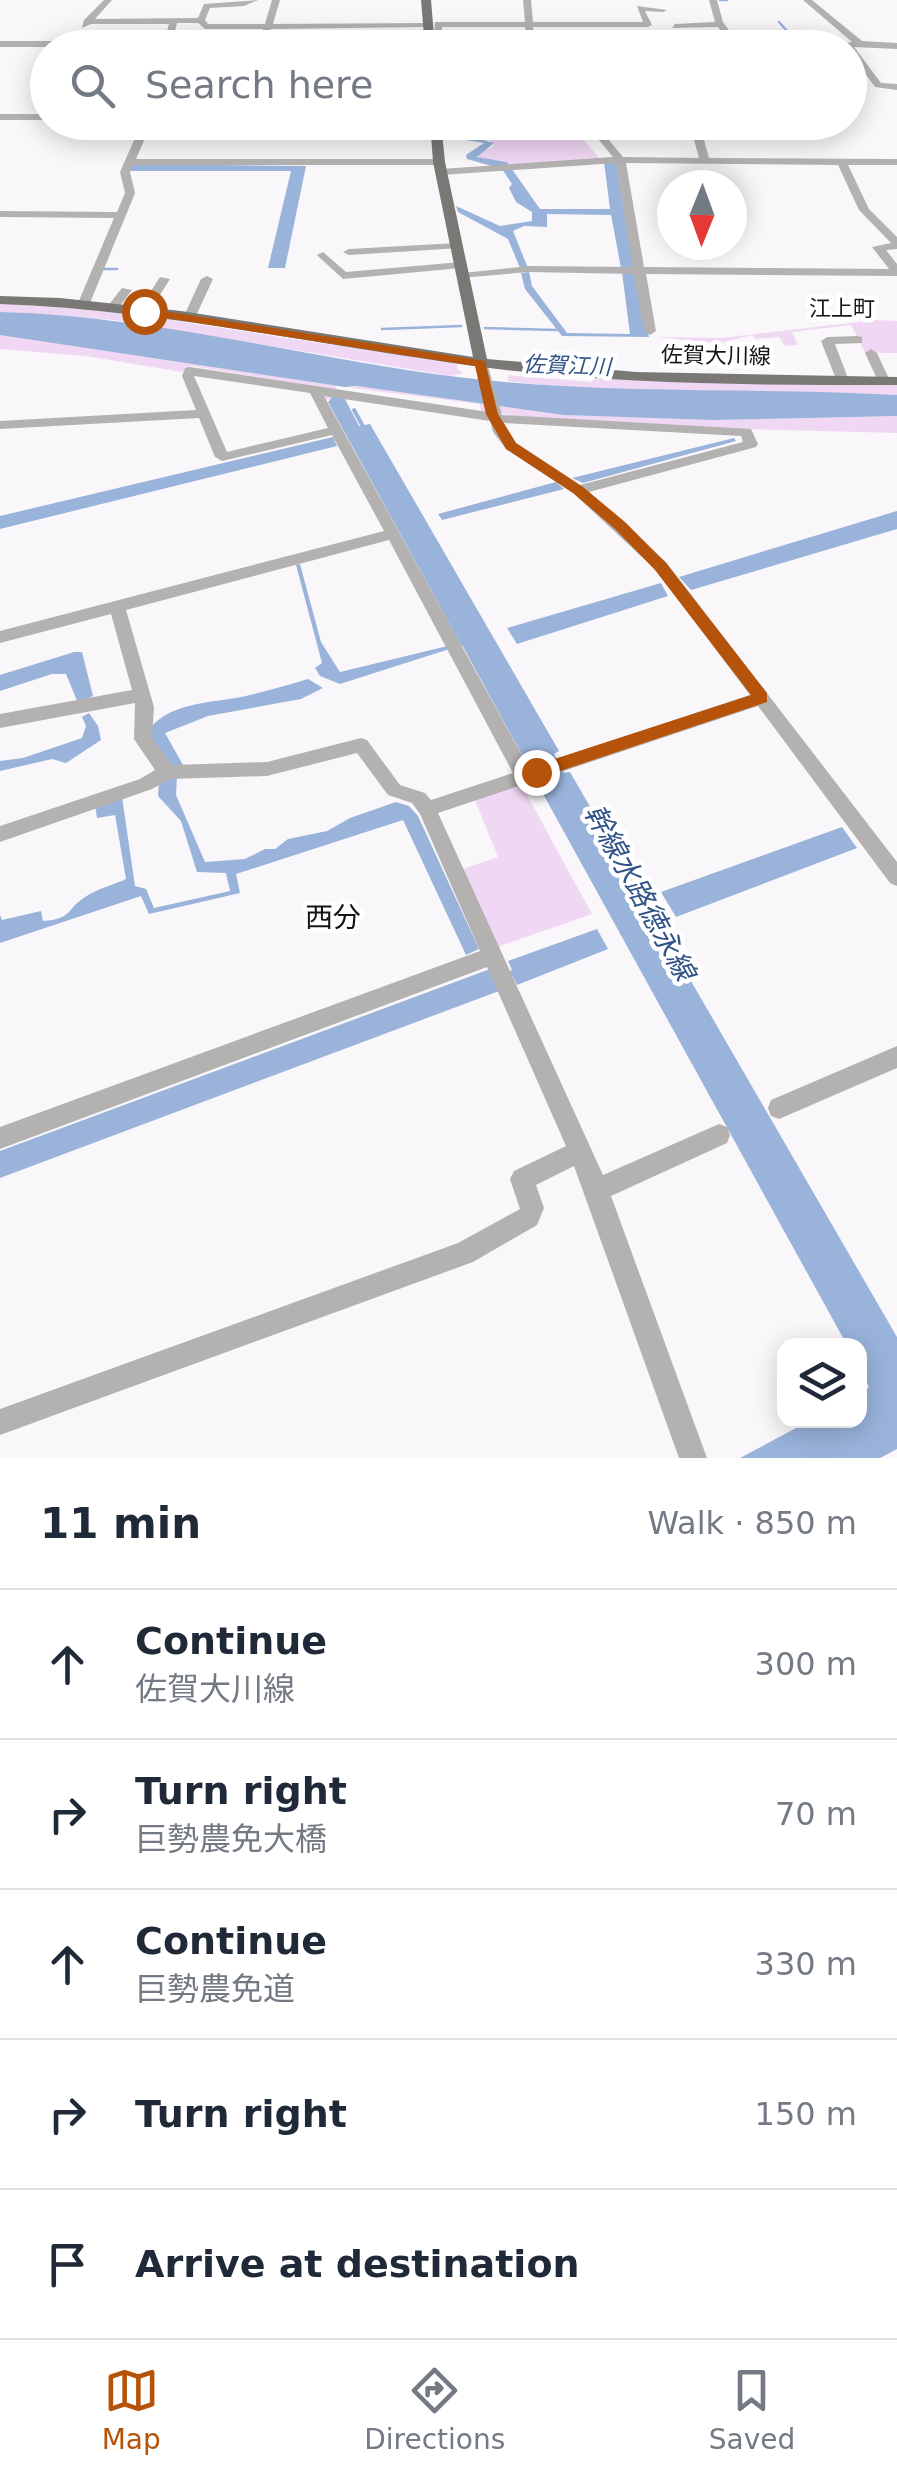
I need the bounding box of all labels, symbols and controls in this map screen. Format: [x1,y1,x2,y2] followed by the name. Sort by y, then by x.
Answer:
[30,30,867,140] search box
[65,58,120,113] icon: search
[145,63,373,107] text: Search here
[657,170,747,260] north arrow
[122,289,168,335] route start
[809,296,875,321] district label: 江上町
[661,342,771,369] street label: 佐賀大川線
[523,351,613,380] water label: 佐賀江川
[514,750,560,796] route end
[578,799,703,989] water label: 幹線水路徳永線
[305,901,361,934] district label: 西分
[777,1338,867,1428] map controls
[777,1338,867,1428] button: layers
[40,1499,201,1548] text: 11 min
[647,1504,857,1542] text: Walk · 850 m
[135,1619,327,1663] text: Continue
[40,1637,95,1692] icon: ahead
[755,1645,857,1683] text: 300 m
[135,1670,295,1708] text: 佐賀大川線
[135,1769,347,1813] text: Turn right
[40,1787,95,1842] icon: right
[775,1795,857,1833] text: 70 m
[135,1820,327,1858] text: 巨勢農免大橋
[135,1919,327,1963] text: Continue
[40,1937,95,1992] icon: ahead
[755,1945,857,1983] text: 330 m
[135,1970,295,2008] text: 巨勢農免道
[40,2087,95,2142] icon: right
[135,2092,347,2136] text: Turn right
[755,2095,857,2133] text: 150 m
[40,2237,95,2292] icon: arrive
[135,2242,580,2286] text: Arrive at destination
[102,2363,161,2456] tab: Map
[364,2363,505,2456] tab: Directions
[709,2363,795,2456] tab: Saved

